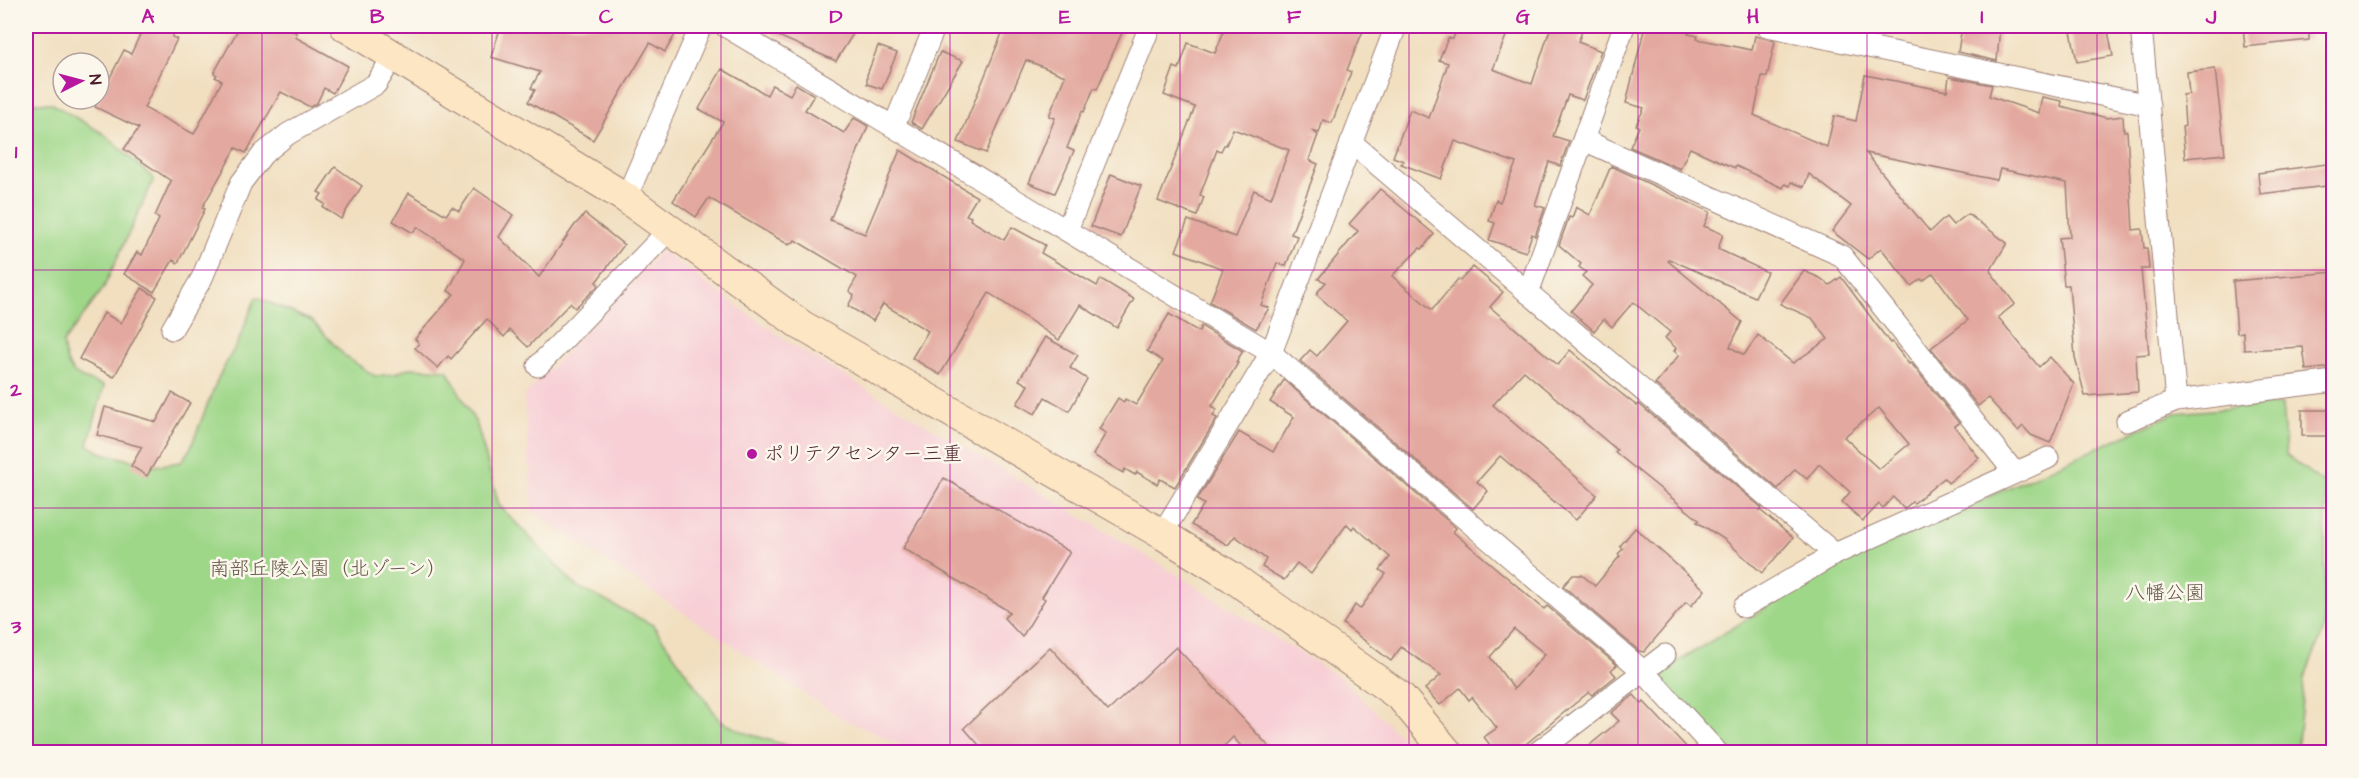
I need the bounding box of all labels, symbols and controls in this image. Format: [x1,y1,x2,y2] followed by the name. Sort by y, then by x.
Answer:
[142,3,155,31] text: A
[370,3,385,31] text: B
[599,3,614,31] text: C
[830,3,843,31] text: D
[1059,3,1071,31] text: E
[1287,3,1302,31] text: F
[1516,3,1530,31] text: G
[1747,3,1759,31] text: H
[1980,3,1984,31] text: I
[2205,3,2217,31] text: J
[51,51,111,111] north arrow
[83,73,106,86] text: N
[15,138,18,166] text: 1
[9,376,22,404] text: 2
[764,440,962,468] place label: ポリテクセンター三重
[745,447,759,461] marker: ポリテクセンター三重
[209,555,447,583] park label: 南部丘陵公園（北ゾーン）
[2125,579,2205,607] park label: 八幡公園
[10,613,22,641] text: 3

